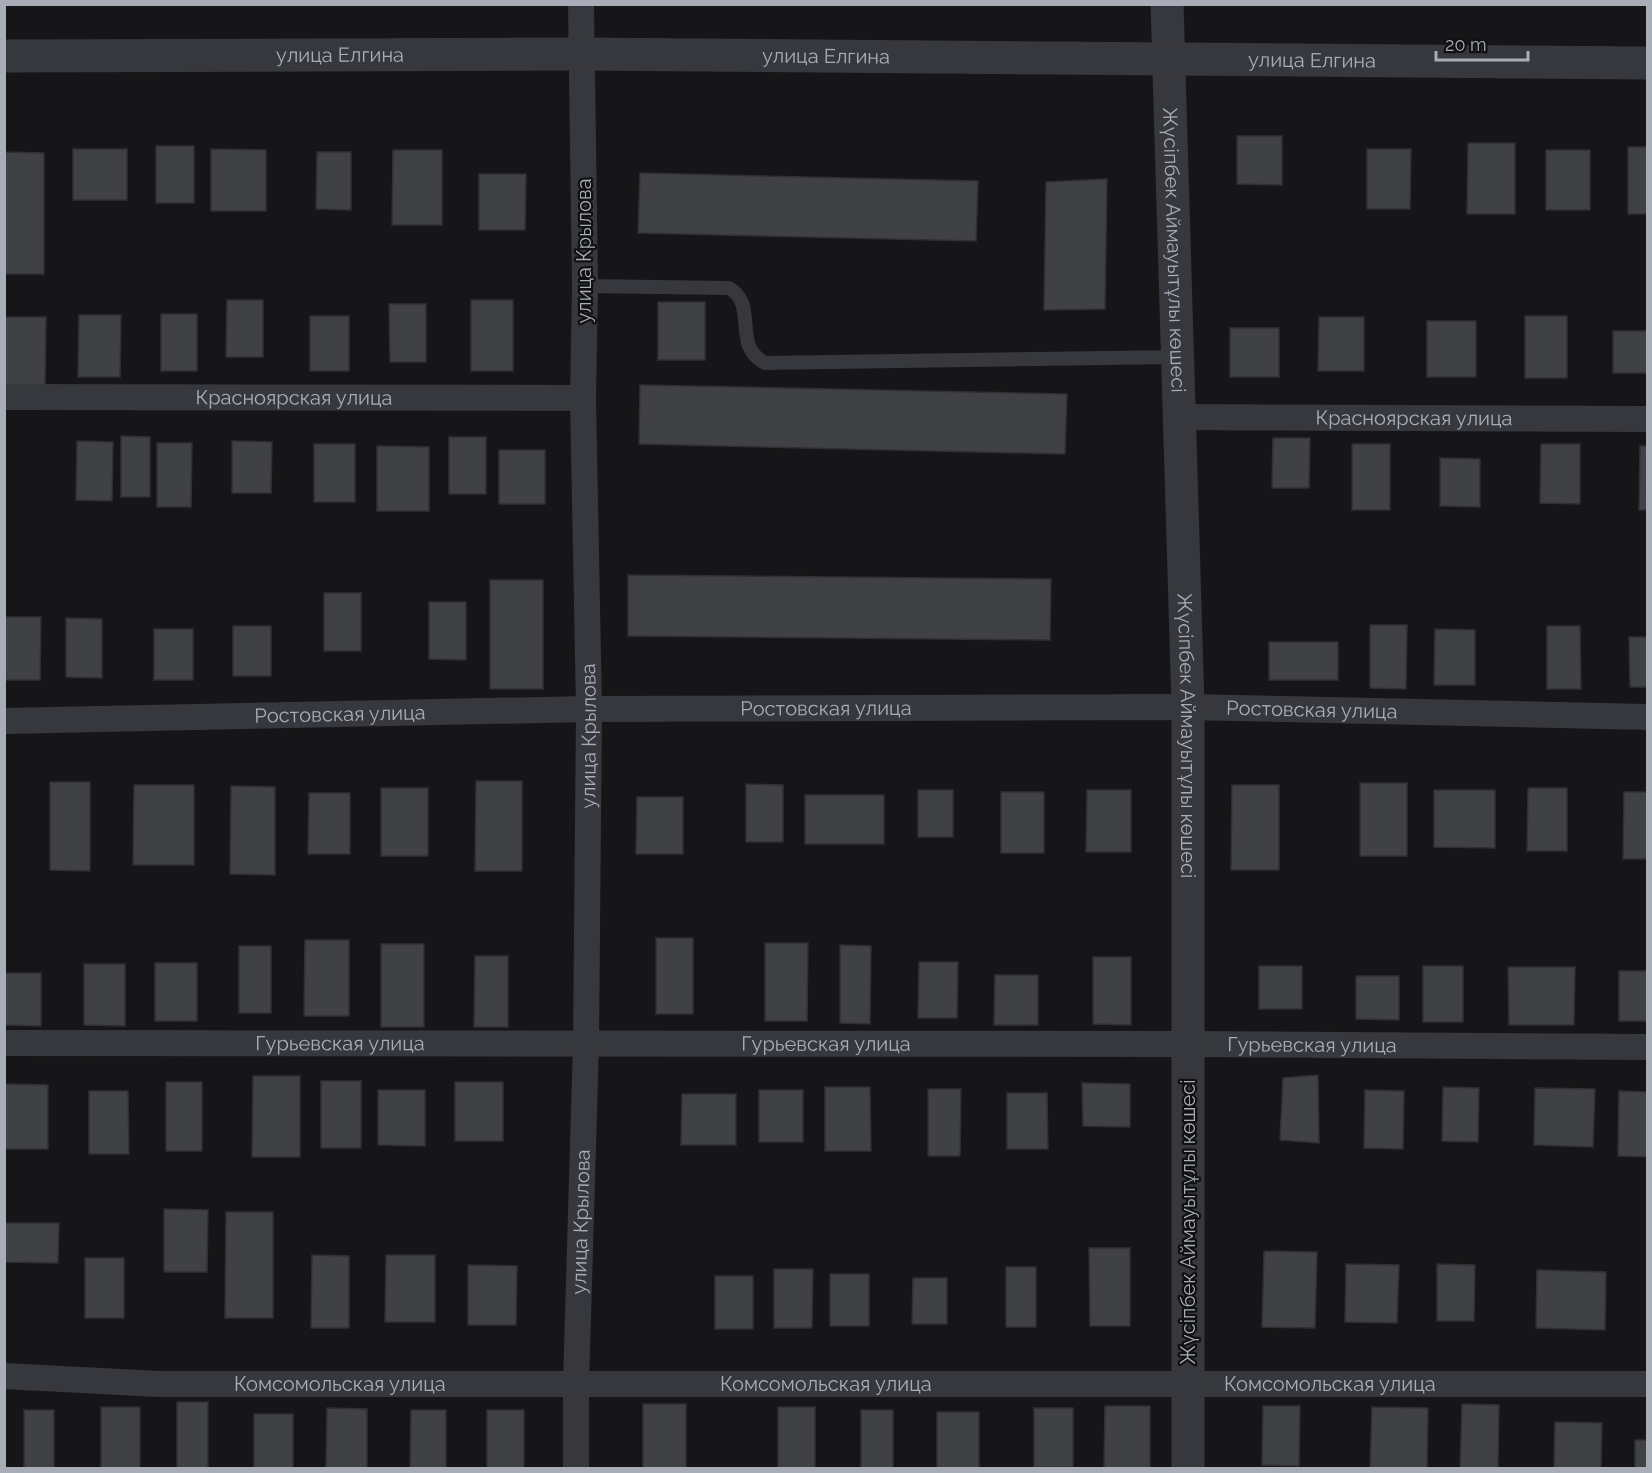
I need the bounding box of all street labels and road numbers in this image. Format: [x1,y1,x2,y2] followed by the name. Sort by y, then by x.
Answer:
[276,43,404,67] street label: улица Елгина
[762,44,890,69] street label: улица Елгина
[1248,48,1376,73] street label: улица Елгина
[1158,107,1191,393] street label: Жүсіпбек Аймауытұлы көшесі
[572,178,596,324] street label: улица Крылова
[195,385,393,410] street label: Красноярская улица
[1315,406,1513,430] street label: Красноярская улица
[1173,593,1200,878] street label: Жүсіпбек Аймауытұлы көшесі
[576,663,601,809] street label: улица Крылова
[740,696,912,720] street label: Ростовская улица
[1226,696,1398,724] street label: Ростовская улица
[254,700,426,728] street label: Ростовская улица
[255,1031,425,1055] street label: Гурьевская улица
[741,1032,911,1056] street label: Гурьевская улица
[1227,1032,1397,1057] street label: Гурьевская улица
[1176,1079,1200,1365] street label: Жүсіпбек Аймауытұлы көшесі
[567,1149,595,1295] street label: улица Крылова
[234,1372,446,1396] street label: Комсомольская улица
[720,1372,932,1396] street label: Комсомольская улица
[1224,1372,1436,1396] street label: Комсомольская улица

